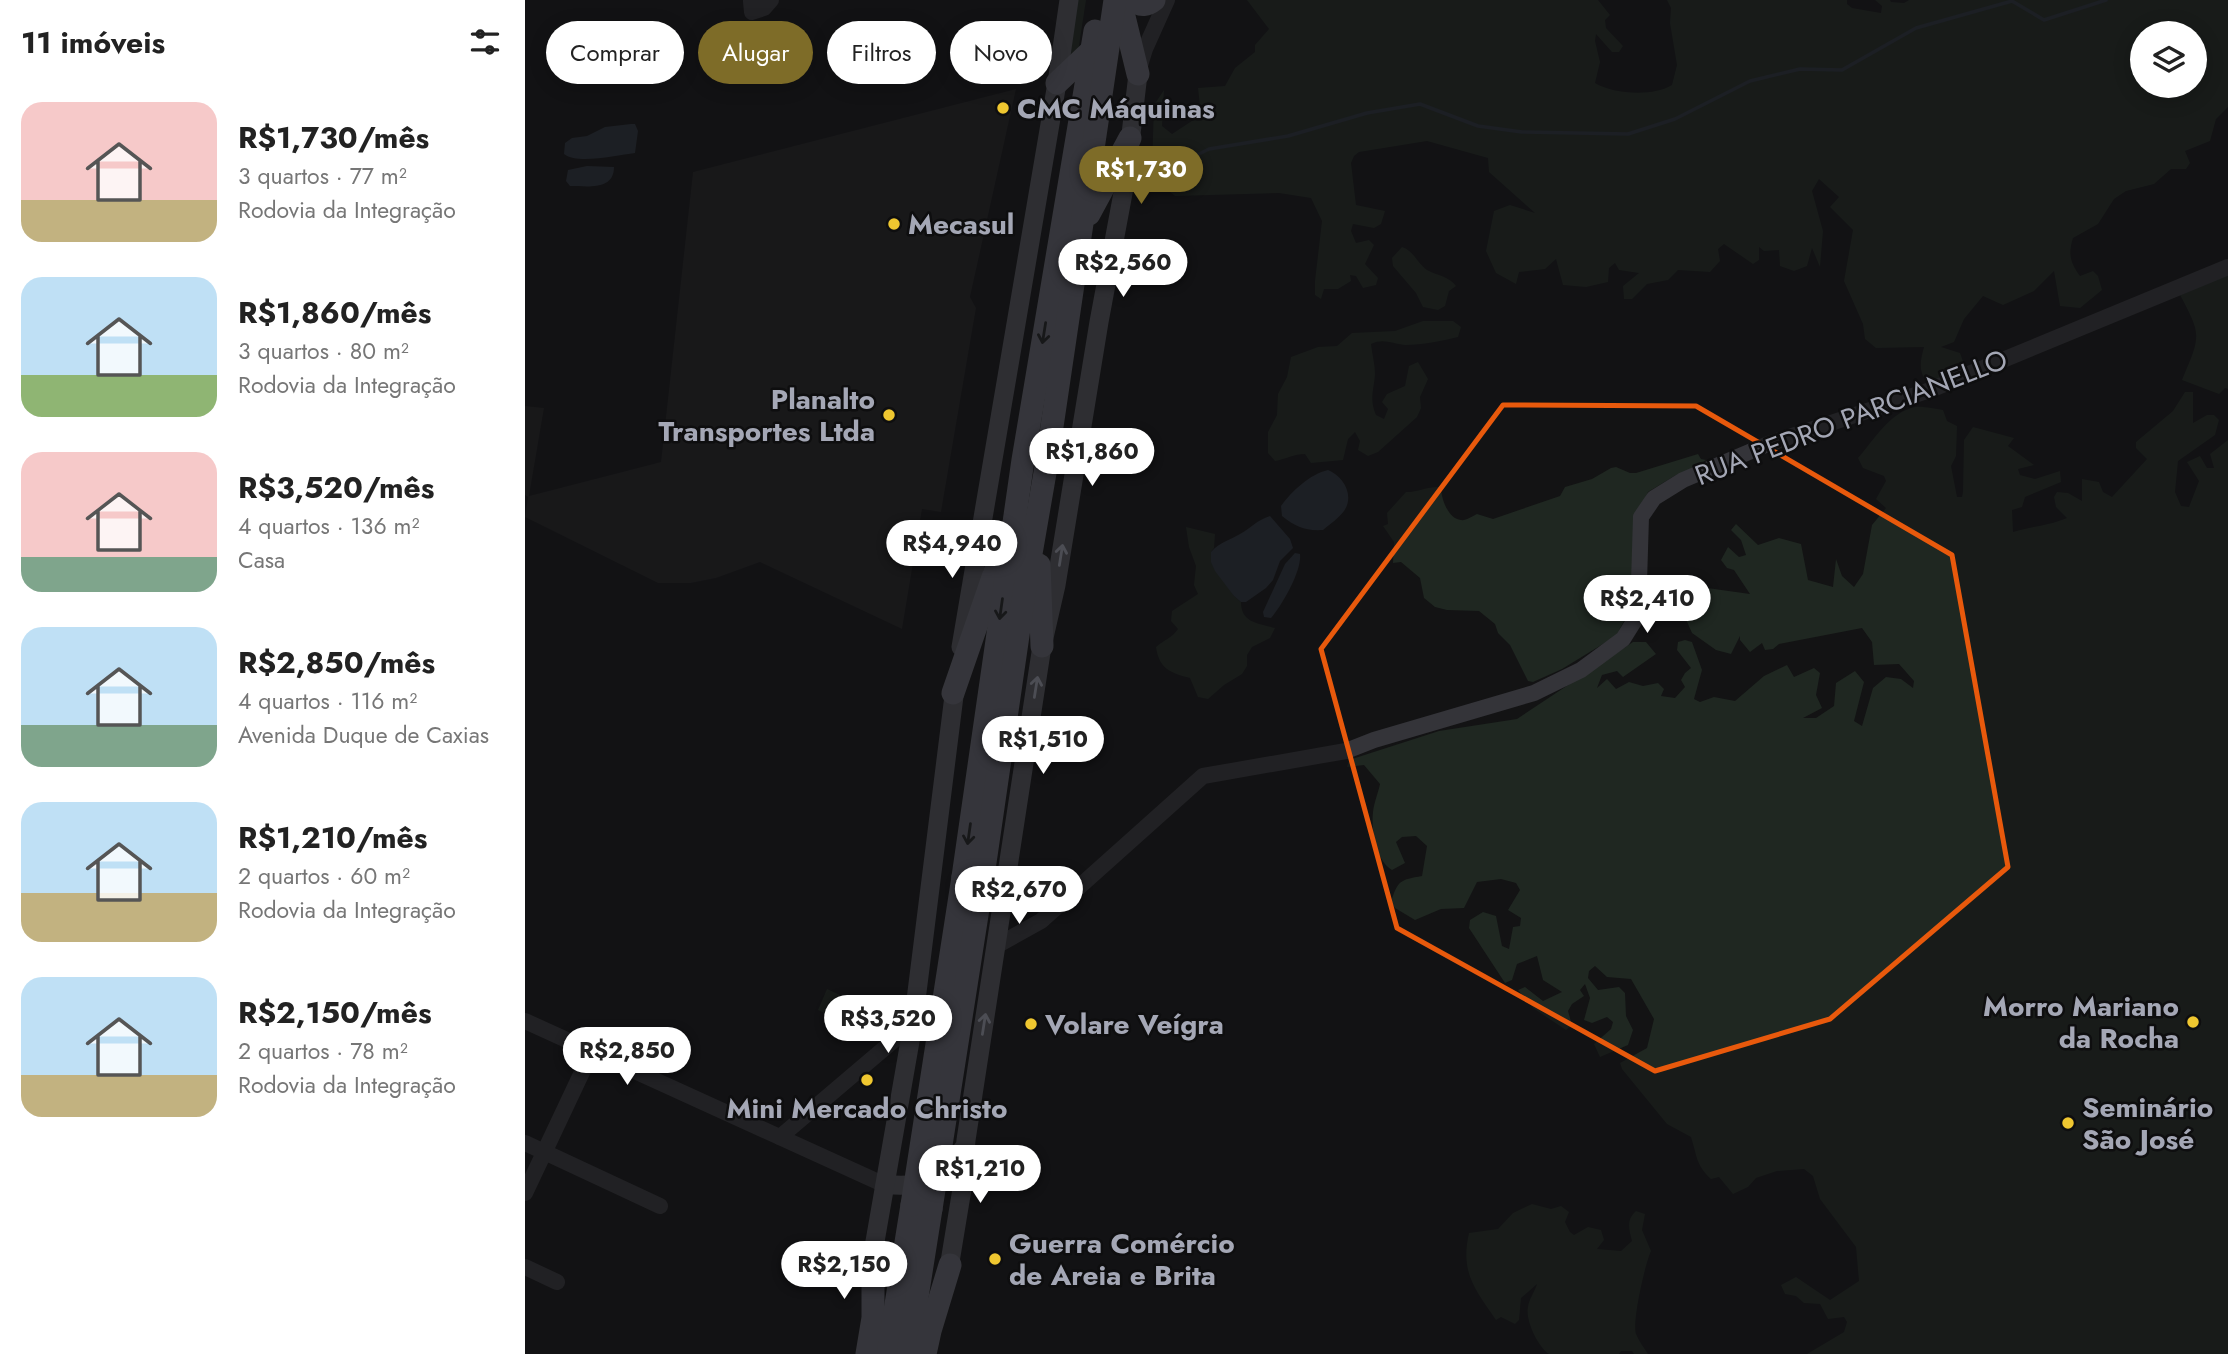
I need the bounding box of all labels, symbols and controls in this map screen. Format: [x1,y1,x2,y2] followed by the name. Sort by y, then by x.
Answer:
[21,21,165,64] text: 11 imóveis
[546,21,684,84] chip: Comprar
[698,21,813,84] chip: Alugar
[827,21,936,84] chip: Filtros
[950,21,1052,84] chip: Novo
[2130,21,2207,98] map controls
[2130,21,2207,98] button: layers
[466,23,504,61] icon: filters
[1017,88,1215,129] place label: CMC Máquinas
[995,100,1011,116] marker: CMC Máquinas
[238,116,429,159] text: R$1,730/mês
[77,130,161,214] icon: home
[1076,146,1206,206] pin: R$1,730
[1095,152,1187,186] text: R$1,730
[238,159,407,193] text: 3 quartos · 77 m²
[238,193,456,227] text: Rodovia da Integração
[908,204,1014,245] place label: Mecasul
[886,216,902,232] marker: Mecasul
[1058,240,1188,299] pin: R$2,560
[1074,245,1172,279] text: R$2,560
[238,291,431,334] text: R$1,860/mês
[77,305,161,389] icon: home
[1037,321,1051,344] one-way arrow
[238,334,409,368] text: 3 quartos · 80 m²
[1689,339,2013,496] street label: RUA PEDRO PARCIANELLO
[238,368,456,402] text: Rodovia da Integração
[659,379,875,452] place label: Planalto Transportes Ltda
[881,407,897,423] marker: Planalto Transportes Ltda
[1027,428,1157,488] pin: R$1,860
[1045,434,1139,468] text: R$1,860
[238,466,434,509] text: R$3,520/mês
[77,480,161,564] icon: home
[238,509,419,543] text: 4 quartos · 136 m²
[887,520,1017,580] pin: R$4,940
[902,526,1002,560] text: R$4,940
[238,543,285,577] text: Casa
[1055,544,1068,567] one-way arrow
[1582,576,1712,635] pin: R$2,410
[1600,581,1694,615] text: R$2,410
[995,597,1008,620] one-way arrow
[238,641,435,684] text: R$2,850/mês
[77,655,161,739] icon: home
[1030,676,1043,699] one-way arrow
[238,684,417,718] text: 4 quartos · 116 m²
[978,716,1108,776] pin: R$1,510
[238,718,489,752] text: Avenida Duque de Caxias
[998,722,1088,756] text: R$1,510
[238,816,427,859] text: R$1,210/mês
[963,822,976,845] one-way arrow
[77,830,161,914] icon: home
[238,859,410,893] text: 2 quartos · 60 m²
[954,866,1084,926] pin: R$2,670
[971,872,1067,906] text: R$2,670
[238,893,456,927] text: Rodovia da Integração
[1983,986,2179,1059] place label: Morro Mariano da Rocha
[238,991,432,1034] text: R$2,150/mês
[823,996,953,1055] pin: R$3,520
[840,1001,936,1035] text: R$3,520
[1044,1004,1224,1045] place label: Volare Veígra
[77,1005,161,1089] icon: home
[978,1013,991,1036] one-way arrow
[2185,1014,2201,1030] marker: Morro Mariano da Rocha
[1023,1016,1039,1032] marker: Volare Veígra
[562,1028,692,1087] pin: R$2,850
[579,1033,675,1067] text: R$2,850
[238,1034,408,1068] text: 2 quartos · 78 m²
[238,1068,456,1102] text: Rodovia da Integração
[859,1072,875,1088] marker: Mini Mercado Christo
[2082,1087,2213,1160] place label: Seminário São José
[726,1088,1008,1129] place label: Mini Mercado Christo
[2060,1115,2076,1131] marker: Seminário São José
[915,1146,1045,1205] pin: R$1,210
[935,1151,1025,1185] text: R$1,210
[1009,1223,1235,1296] place label: Guerra Comércio de Areia e Brita
[779,1242,909,1301] pin: R$2,150
[797,1247,891,1281] text: R$2,150
[987,1251,1003,1267] marker: Guerra Comércio de Areia e Brita

